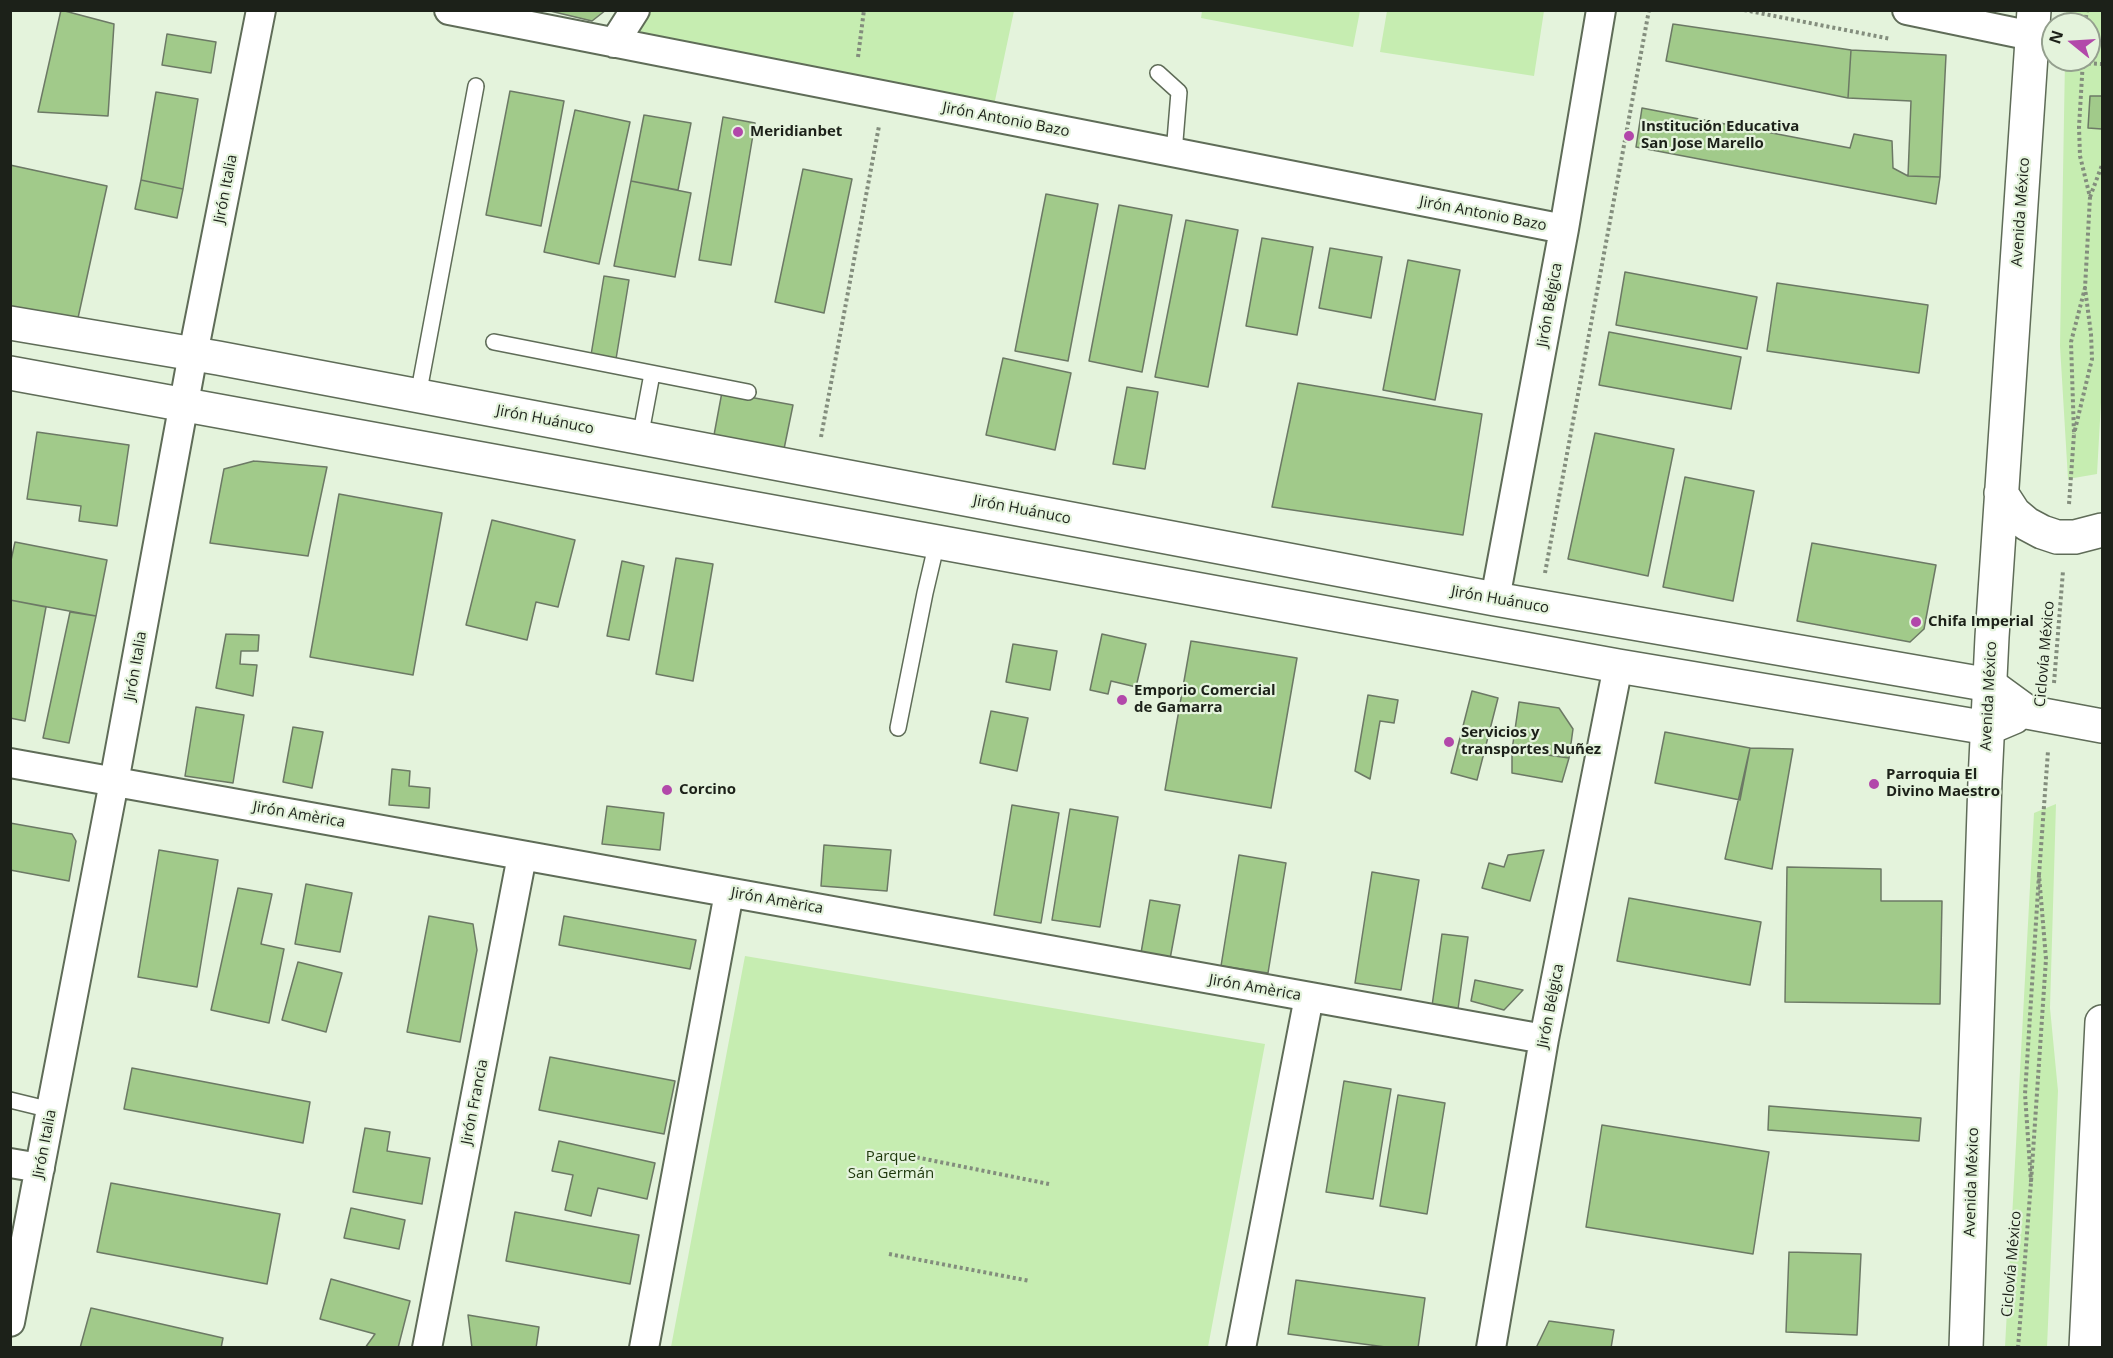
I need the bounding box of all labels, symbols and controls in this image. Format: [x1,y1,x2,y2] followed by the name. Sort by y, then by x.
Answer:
[2041,12,2101,72] north arrow
[2043,27,2068,47] text: N
[941,99,1071,141] street label: Jirón Antonio Bazo
[1641,118,1799,153] place label: Institución Educativa San Jose Marello
[750,123,842,141] place label: Meridianbet
[731,125,745,139] marker: Meridianbet
[1622,129,1636,143] marker: Institución Educativa San Jose Marello
[211,153,241,225] street label: Jirón Italia
[2008,157,2034,267] street label: Avenida México
[1418,193,1548,235] street label: Jirón Antonio Bazo
[1534,261,1566,349] street label: Jirón Bélgica
[495,402,595,438] street label: Jirón Huánuco
[972,492,1072,528] street label: Jirón Huánuco
[1450,583,1550,617] street label: Jirón Huánuco
[2031,600,2059,708] street label: Ciclovía México
[1928,613,2034,631] place label: Chifa Imperial
[1909,615,1923,629] marker: Chifa Imperial
[121,630,151,702] street label: Jirón Italia
[1977,641,2001,751] street label: Avenida México
[1134,682,1276,717] place label: Emporio Comercial de Gamarra
[1115,693,1129,707] marker: Emporio Comercial de Gamarra
[1461,724,1601,759] place label: Servicios y transportes Nuñez
[1442,735,1456,749] marker: Servicios y transportes Nuñez
[1886,766,2000,801] place label: Parroquia El Divino Maestro
[1867,777,1881,791] marker: Parroquia El Divino Maestro
[679,781,736,799] place label: Corcino
[660,783,674,797] marker: Corcino
[251,798,347,832] street label: Jirón Amèrica
[729,884,825,918] street label: Jirón Amèrica
[1534,962,1568,1050] street label: Jirón Bélgica
[1207,971,1303,1005] street label: Jirón Amèrica
[458,1058,492,1146] street label: Jirón Francia
[30,1108,60,1180] street label: Jirón Italia
[1961,1127,1983,1237] street label: Avenida México
[848,1148,934,1183] park label: Parque San Germán
[1998,1210,2026,1318] street label: Ciclovía México

